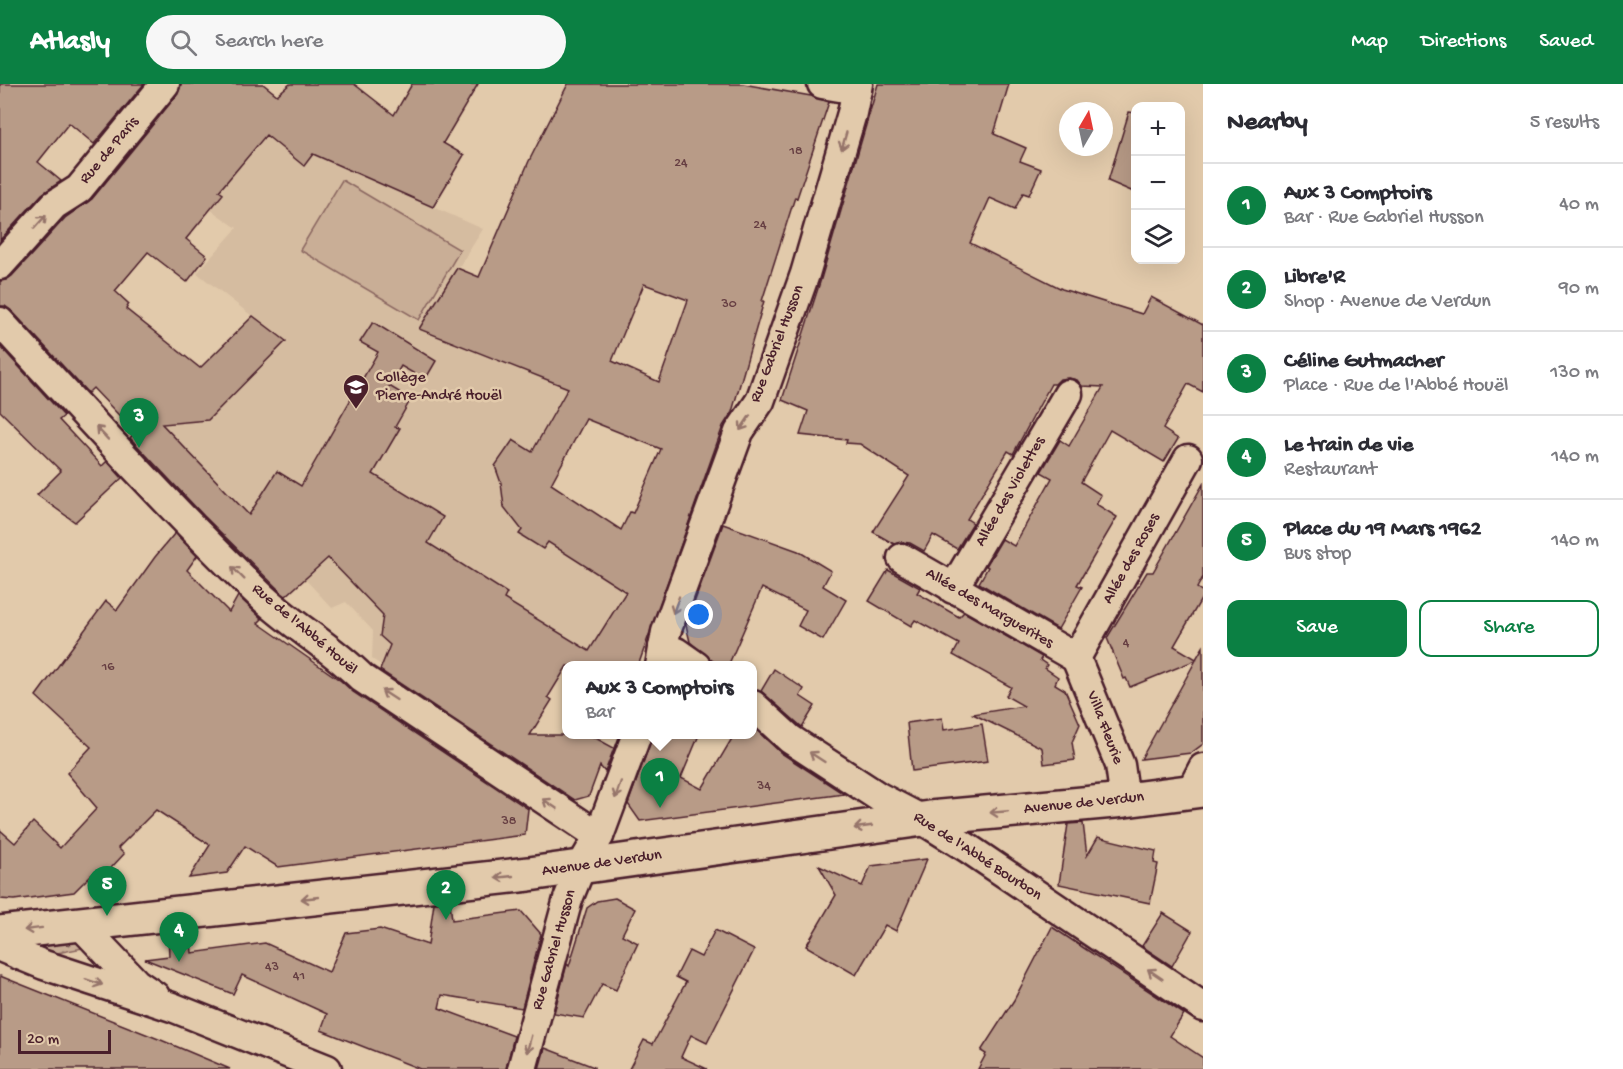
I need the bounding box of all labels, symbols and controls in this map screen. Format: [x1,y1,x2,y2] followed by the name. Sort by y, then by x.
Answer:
[146,15,566,69] search box
[30,26,110,59] text: Atlasly
[167,26,200,59] icon: search
[215,29,323,55] text: Search here
[1351,30,1388,55] text: Map
[1421,30,1506,55] text: Directions
[1539,30,1593,55] text: Saved
[1059,102,1113,156] north arrow
[1131,102,1185,264] map controls
[1131,102,1185,156] button: +
[1227,108,1308,139] text: Nearby
[1530,112,1599,135] text: 5 results
[76,113,144,189] street label: Rue de Paris
[838,131,849,150] one-way arrow
[788,143,803,160] house number: 18
[674,155,688,172] house number: 24
[1131,156,1185,210] button: −
[1284,181,1432,207] text: Aux 3 Comptoirs
[1242,194,1251,217] text: 1
[1559,194,1599,217] text: 40 m
[1284,207,1484,230] text: Bar · Rue Gabriel Husson
[1131,210,1185,264] button: layers
[33,214,47,229] one-way arrow
[753,217,767,234] house number: 24
[1284,265,1345,291] text: Libre'R
[1242,278,1251,301] text: 2
[1559,278,1599,301] text: 90 m
[747,282,809,405] street label: Rue Gabriel Husson
[1284,291,1491,314] text: Shop · Avenue de Verdun
[720,296,737,313] house number: 30
[1284,349,1443,375] text: Céline Gutmacher
[1241,362,1252,385] text: 3
[1550,362,1599,385] text: 130 m
[375,369,502,406] place label: Collège Pierre-André Houël
[341,372,371,410] school or university icon: Collège Pierre-André Houël
[1284,375,1508,398] text: Place · Rue de l'Abbé Houël
[120,398,158,448] pin: 3
[739,414,751,431] one-way arrow
[95,425,109,440] one-way arrow
[972,433,1051,550] street label: Allée des Violettes
[1284,433,1413,459] text: Le train de vie
[1242,446,1251,469] text: 4
[1551,446,1599,469] text: 140 m
[1284,459,1377,482] text: Restaurant
[1099,509,1165,608] street label: Allée des Roses
[1284,517,1481,543] text: Place du 19 Mars 1962
[1241,530,1252,553] text: 5
[1551,530,1599,553] text: 140 m
[1284,543,1351,566] text: Bus stop
[230,565,245,580] one-way arrow
[922,565,1057,654] street label: Allée des Marguerites
[247,580,361,680] street label: Rue de l'Abbé Houël
[670,595,681,614] one-way arrow
[684,600,713,629] your location
[1227,600,1407,657] button: Save
[1419,600,1599,657] button: Share
[1123,635,1130,652] house number: 4
[101,659,115,676] house number: 16
[562,661,757,739] popup
[586,676,733,702] text: Aux 3 Comptoirs
[1081,688,1127,768] street label: Villa Fleurie
[381,689,397,701] one-way arrow
[586,702,614,725] text: Bar
[809,751,826,763] one-way arrow
[640,758,680,808] pin: 1
[756,778,771,795] house number: 34
[611,780,622,799] one-way arrow
[1023,788,1145,820] street label: Avenue de Verdun
[543,798,559,810] one-way arrow
[989,807,1009,818] one-way arrow
[909,808,1045,906] street label: Rue de l'Abbé Bourbon
[501,813,517,830] house number: 38
[854,822,874,833] one-way arrow
[541,846,663,882] street label: Avenue de Verdun
[88,866,126,916] pin: 5
[426,870,466,920] pin: 2
[494,871,514,882] one-way arrow
[529,887,581,1012] street label: Rue Gabriel Husson
[301,893,320,904] one-way arrow
[160,912,198,962] pin: 4
[23,924,43,935] one-way arrow
[265,959,279,976] house number: 43
[293,968,305,985] house number: 41
[1147,968,1163,980] one-way arrow
[84,977,103,988] one-way arrow
[18,1027,111,1054] scale bar
[27,1031,59,1050] text: 20 m
[522,1034,534,1053] one-way arrow

